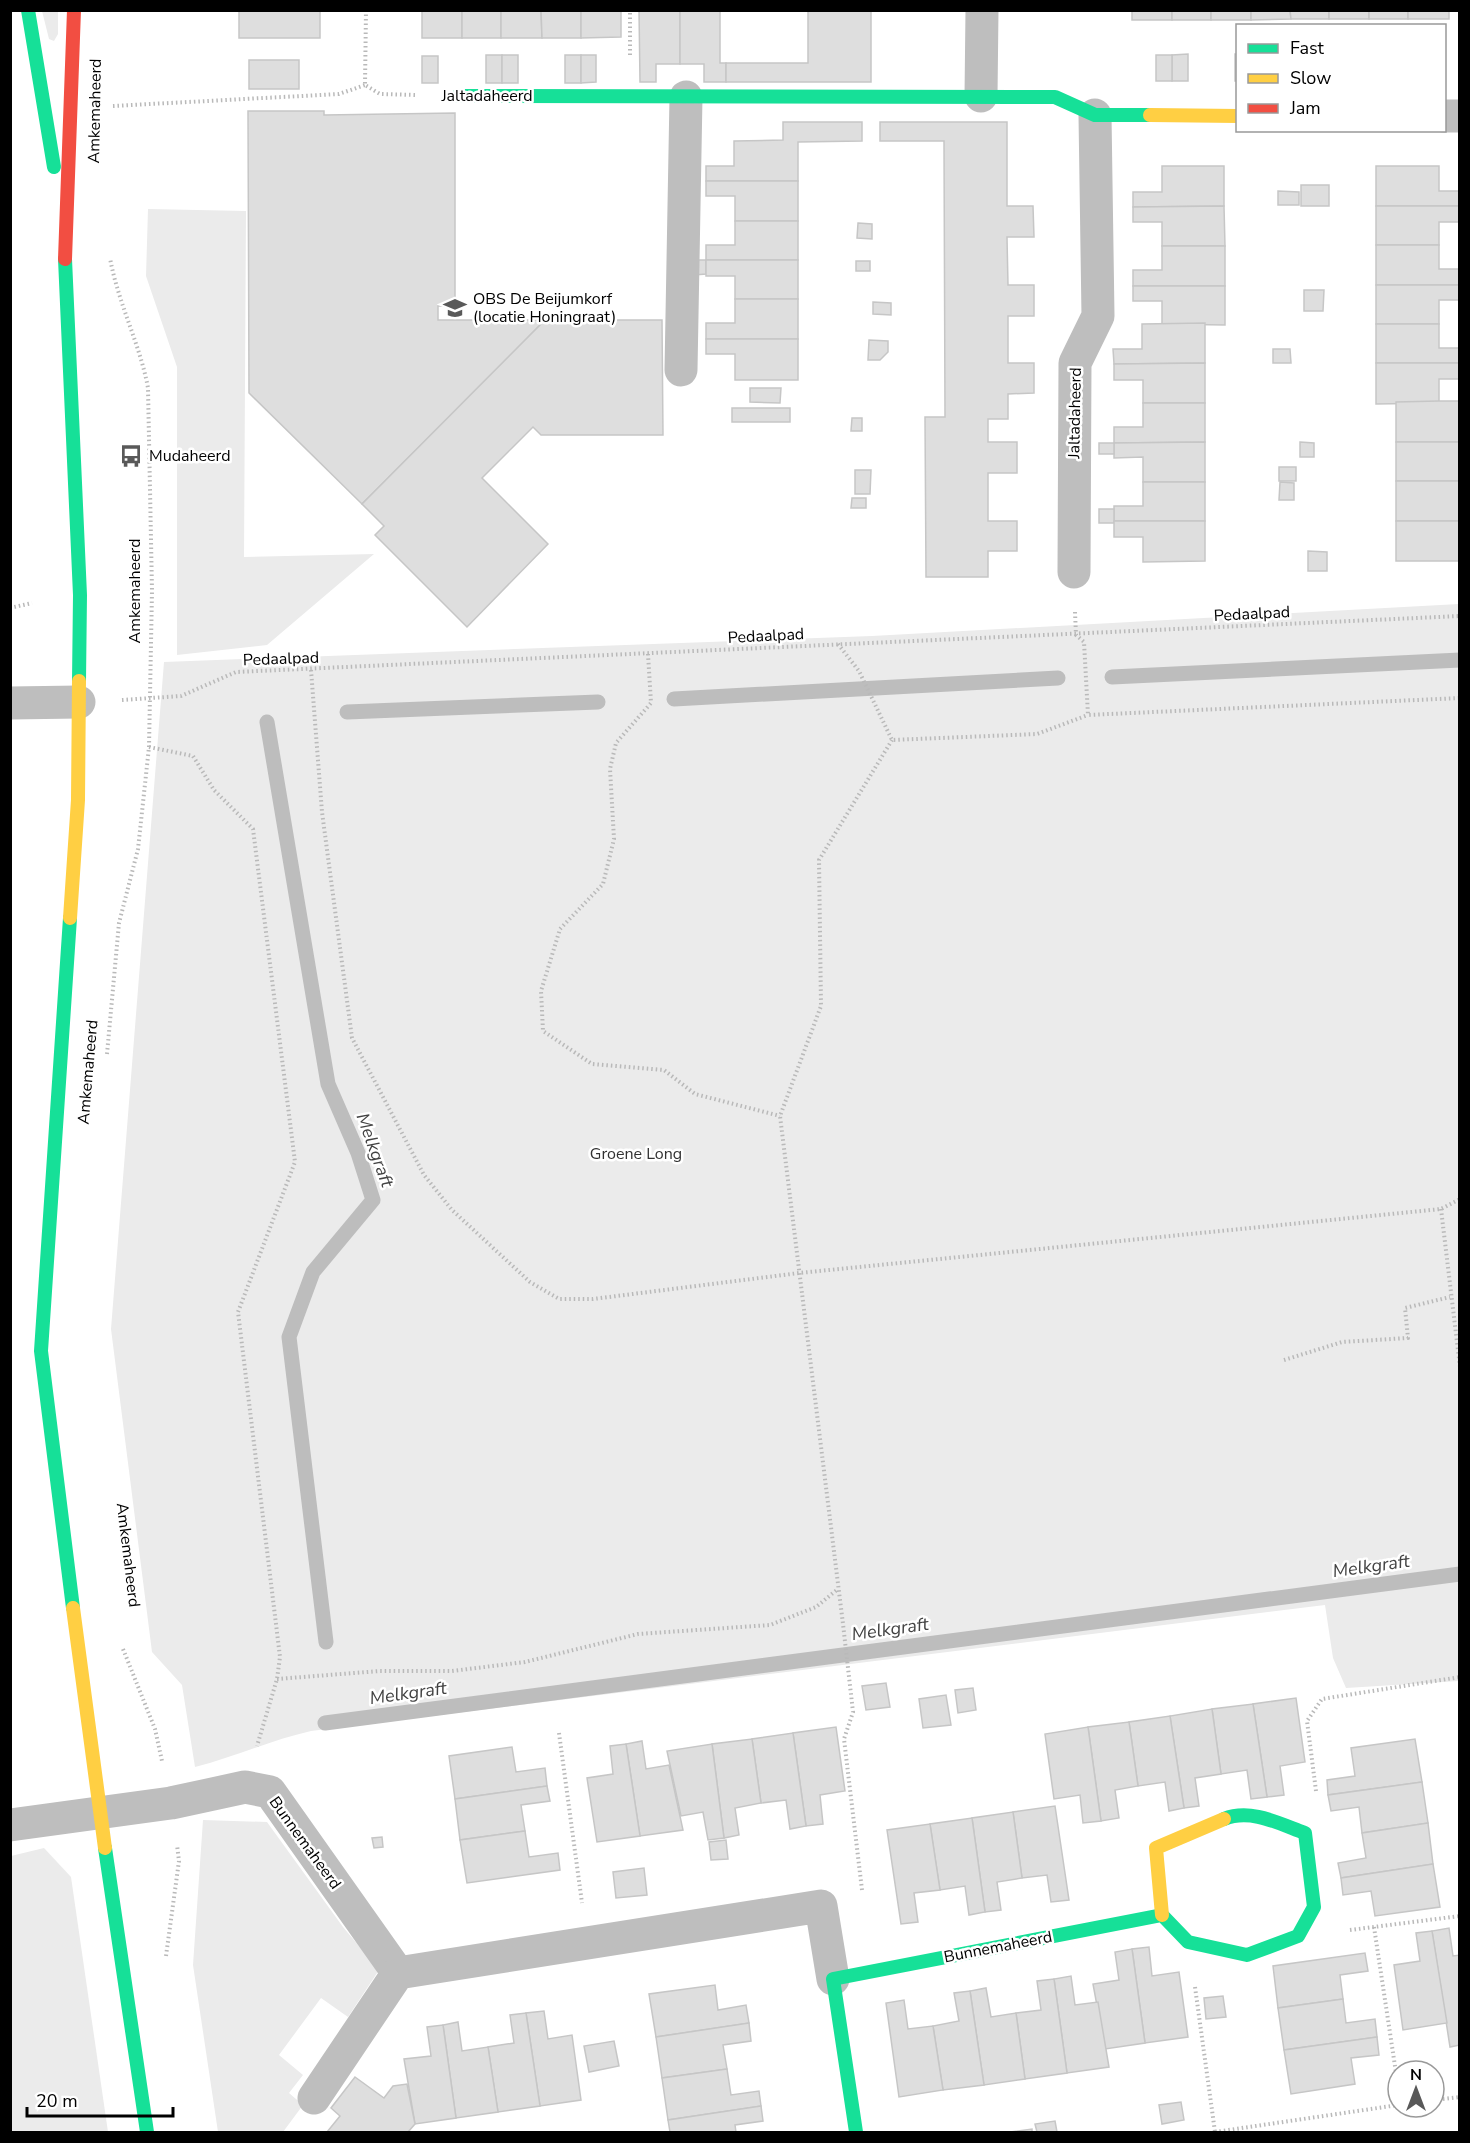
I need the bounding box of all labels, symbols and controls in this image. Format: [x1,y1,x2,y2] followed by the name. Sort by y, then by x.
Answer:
[1236,24,1446,132] legend
[1290,36,1325,60] text: Fast
[83,58,107,164] street label: Amkemaheerd
[1290,66,1331,90] text: Slow
[440,85,533,107] street label: Jaltadaheerd
[1289,96,1321,120] text: Jam
[473,288,616,328] place label: OBS De Beijumkorf (locatie Honingraat)
[442,295,468,321] school or university icon: OBS De Beijumkorf (locatie Honingraat)
[1063,367,1087,460] street label: Jaltadaheerd
[118,443,144,469] bus stop icon: Mudaheerd
[149,445,231,467] place label: Mudaheerd
[124,539,146,643] street label: Amkemaheerd
[1213,601,1291,627] street label: Pedaalpad
[727,623,805,649] street label: Pedaalpad
[242,647,320,671] street label: Pedaalpad
[72,1019,104,1125] street label: Amkemaheerd
[350,1110,400,1191] water label: Melkgraft
[590,1143,682,1165] park label: Groene Long
[111,1502,145,1608] street label: Amkemaheerd
[1331,1549,1412,1583] water label: Melkgraft
[850,1612,931,1646] water label: Melkgraft
[368,1676,449,1710] water label: Melkgraft
[264,1792,346,1894] street label: Bunnemaheerd
[942,1926,1054,1968] street label: Bunnemaheerd
[1386,2059,1446,2119] north arrow
[1410,2064,1422,2086] text: N
[27,2080,172,2118] scale bar
[36,2089,78,2113] text: 20 m

